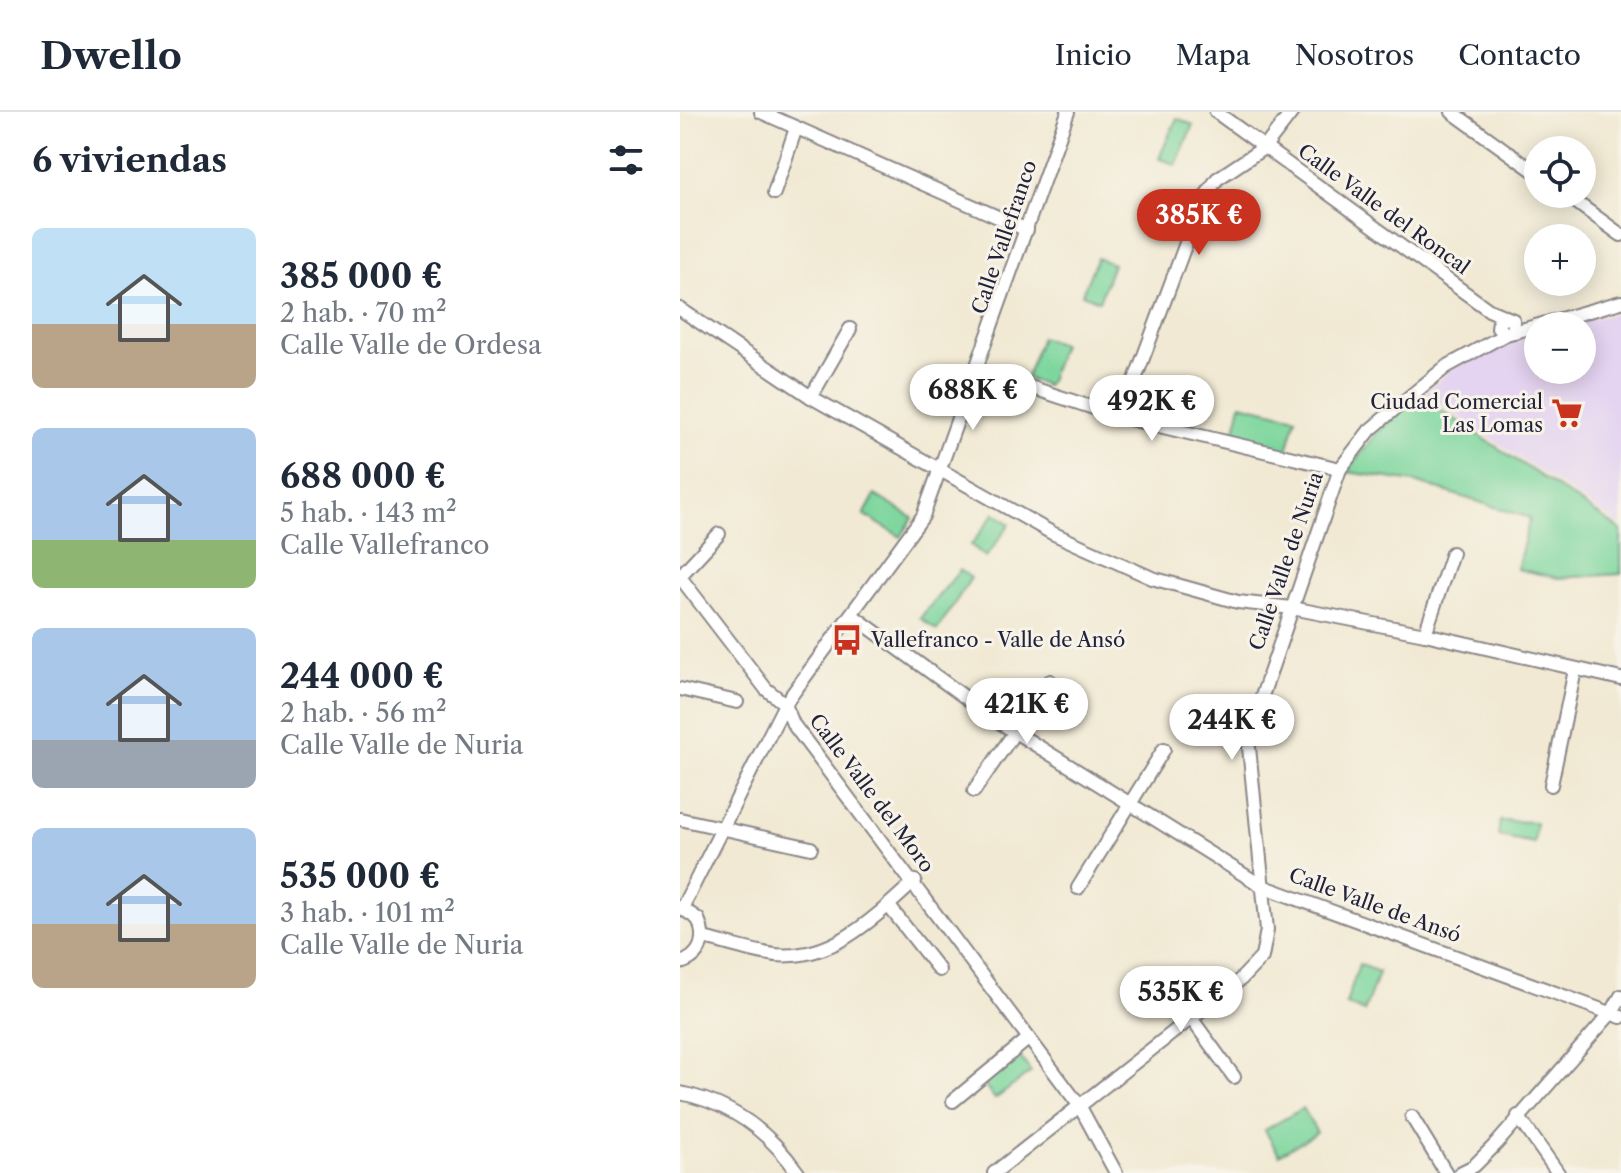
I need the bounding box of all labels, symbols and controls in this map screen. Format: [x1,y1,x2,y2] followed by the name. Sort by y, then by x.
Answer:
[40,32,182,79] text: Dwello
[1055,38,1132,72] text: Inicio
[1176,38,1251,72] text: Mapa
[1295,38,1414,72] text: Nosotros
[1458,38,1581,72] text: Contacto
[1524,136,1596,384] map controls
[1524,136,1596,208] button: locate
[604,138,648,182] icon: filters
[32,139,227,181] text: 6 viviendas
[1294,139,1474,279] street label: Calle Valle del Roncal
[966,157,1042,317] street label: Calle Vallefranco
[1134,189,1264,257] pin: 385K €
[1155,199,1243,231] text: 385K €
[1524,224,1596,296] button: +
[280,255,443,297] text: 385 000 €
[96,260,192,356] icon: home
[280,297,447,329] text: 2 hab. · 70 m²
[1524,312,1596,384] button: −
[280,329,542,361] text: Calle Valle de Ordesa
[908,364,1038,432] pin: 688K €
[928,374,1018,406] text: 688K €
[1087,375,1217,443] pin: 492K €
[1107,385,1197,417] text: 492K €
[1370,390,1543,437] place label: Ciudad Comercial Las Lomas
[1550,396,1584,430] supermarket icon: Ciudad Comercial Las Lomas
[280,455,446,497] text: 688 000 €
[96,460,192,556] icon: home
[1244,468,1328,653] street label: Calle Valle de Nuria
[280,497,457,529] text: 5 hab. · 143 m²
[280,529,490,561] text: Calle Vallefranco
[830,623,864,657] bus stop icon: Vallefranco - Valle de Ansó
[870,628,1125,652] place label: Vallefranco - Valle de Ansó
[280,655,444,697] text: 244 000 €
[96,660,192,756] icon: home
[962,678,1092,746] pin: 421K €
[984,688,1070,720] text: 421K €
[1167,694,1297,762] pin: 244K €
[280,697,447,729] text: 2 hab. · 56 m²
[1187,704,1277,736] text: 244K €
[805,709,939,877] street label: Calle Valle del Moro
[280,729,524,761] text: Calle Valle de Nuria
[280,855,440,897] text: 535 000 €
[96,860,192,956] icon: home
[1286,863,1464,947] street label: Calle Valle de Ansó
[280,897,455,929] text: 3 hab. · 101 m²
[280,929,524,961] text: Calle Valle de Nuria
[1116,966,1246,1034] pin: 535K €
[1138,976,1224,1008] text: 535K €

